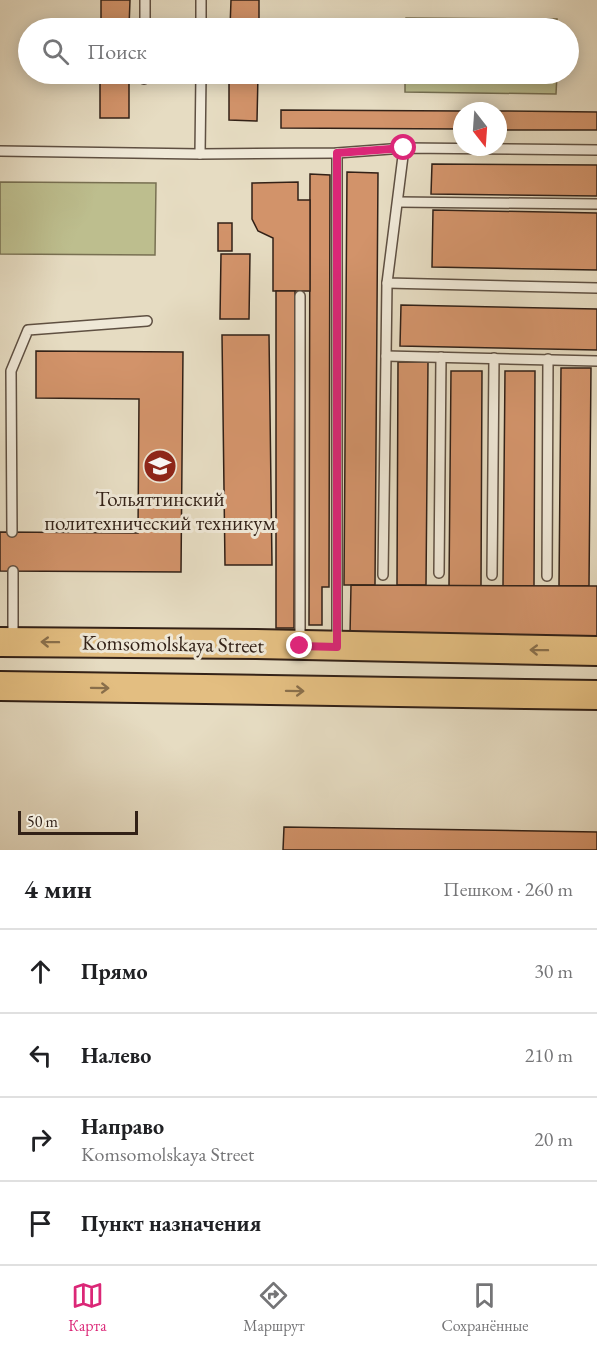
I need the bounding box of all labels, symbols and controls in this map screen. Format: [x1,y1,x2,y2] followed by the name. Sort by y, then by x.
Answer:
[18,18,579,84] search box
[39,35,72,68] icon: search
[87,37,147,66] text: Поиск
[453,102,507,156] north arrow
[390,134,416,160] route start
[142,448,178,484] school or university icon: Тольяттинский политехнический техникум
[44,485,276,536] place label: Тольяттинский политехнический техникум
[82,628,265,659] street label: Komsomolskaya Street
[286,632,312,658] route end
[40,636,60,648] one-way arrow
[529,645,549,656] one-way arrow
[90,682,110,694] one-way arrow
[285,685,305,697] one-way arrow
[18,808,138,836] scale bar
[27,811,58,832] text: 50 m
[24,872,92,906] text: 4 мин
[443,876,573,902] text: Пешком · 260 m
[24,955,57,988] icon: ahead
[81,957,148,986] text: Прямо
[534,958,573,984] text: 30 m
[24,1039,57,1072] icon: left
[81,1041,151,1070] text: Налево
[525,1042,573,1068] text: 210 m
[81,1112,164,1141] text: Направо
[24,1123,57,1156] icon: right
[534,1126,573,1152] text: 20 m
[81,1141,254,1167] text: Komsomolskaya Street
[24,1207,57,1240] icon: arrive
[81,1209,261,1238] text: Пункт назначения
[68,1279,107,1336] tab: Карта
[243,1279,305,1336] tab: Маршрут
[441,1279,529,1336] tab: Сохранённые

